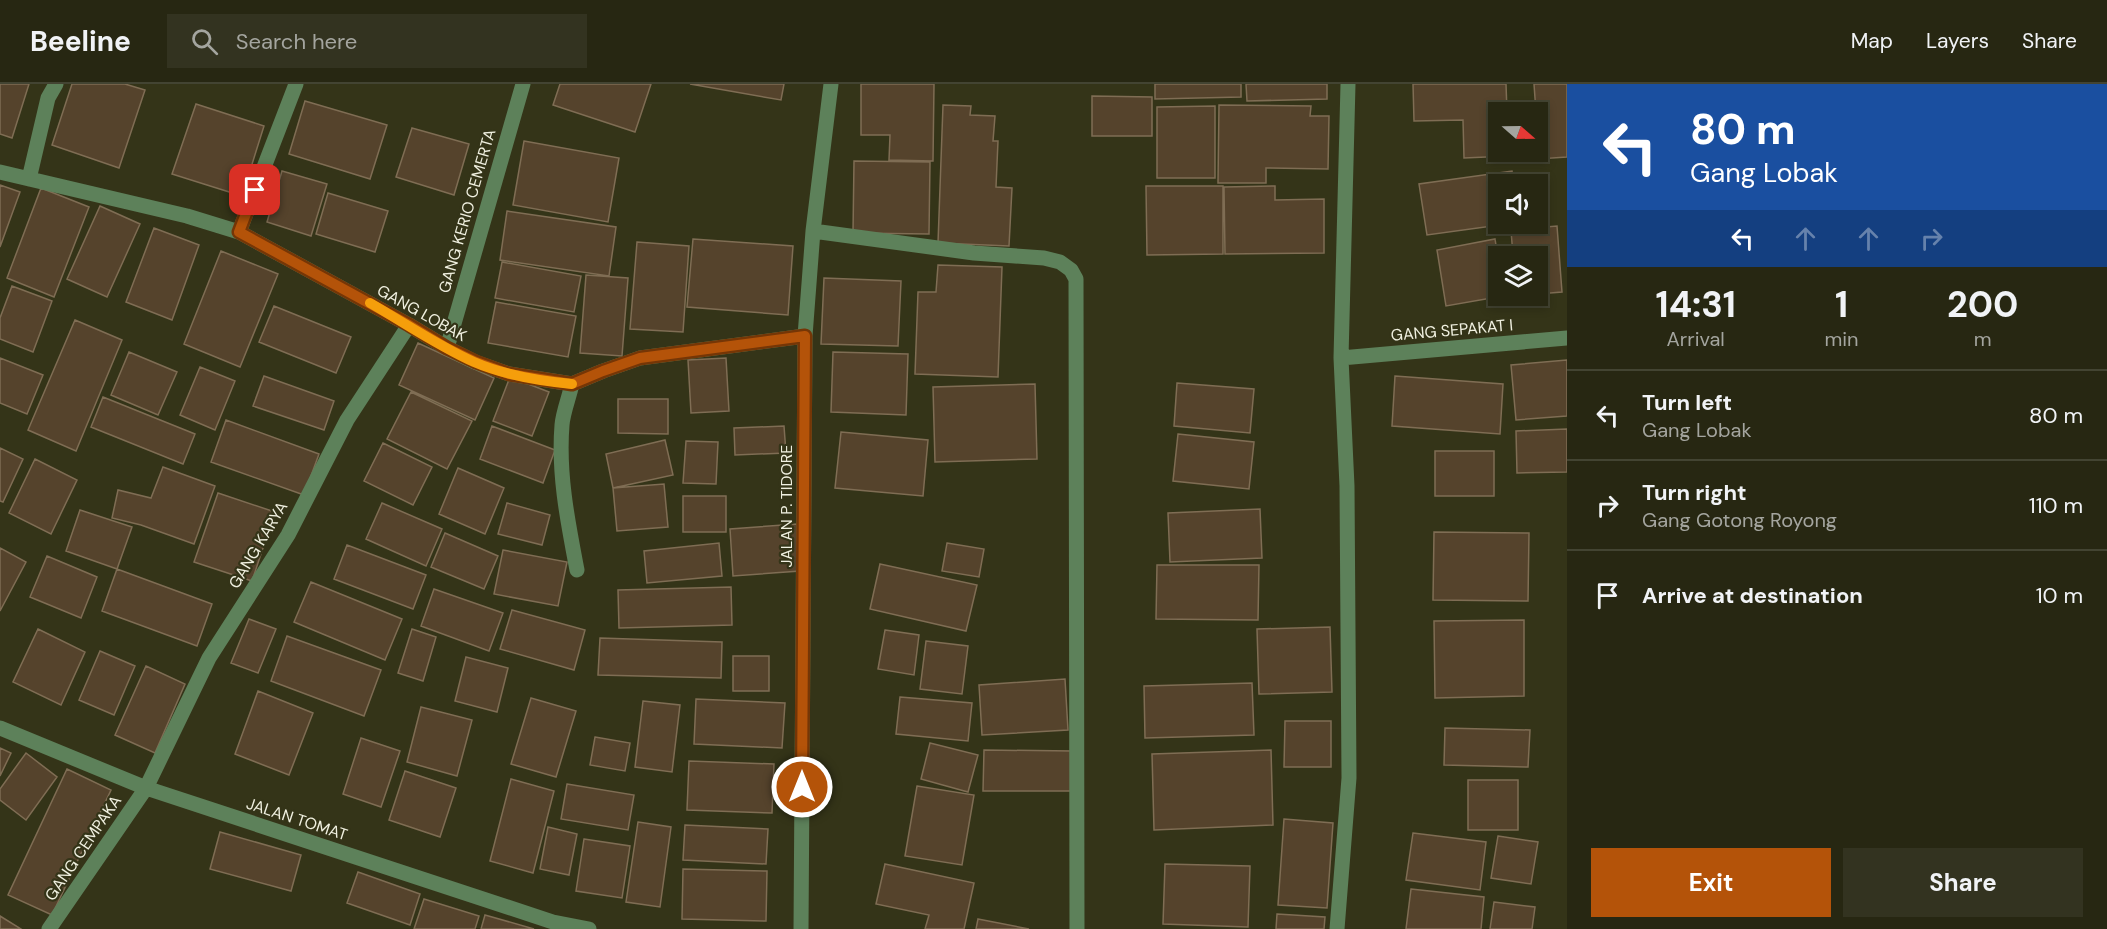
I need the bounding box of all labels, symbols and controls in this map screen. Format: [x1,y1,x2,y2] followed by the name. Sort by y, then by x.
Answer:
[167,14,587,68] search box
[30,23,131,60] text: Beeline
[188,25,221,58] icon: search
[236,27,357,56] text: Search here
[1851,27,1893,55] text: Map
[1926,27,1989,55] text: Layers
[2022,27,2077,55] text: Share
[1488,102,1548,162] north arrow
[1488,102,1548,306] map controls
[1690,102,1796,157] text: 80 m
[1591,108,1669,186] icon: left
[434,126,501,295] street label: GANG KERIO CEMERTA
[1690,155,1838,190] text: Gang Lobak
[229,164,280,215] pin
[238,173,271,206] icon: arrive
[1488,174,1548,234] button: sound
[1726,222,1759,255] icon: left
[1789,222,1822,255] icon: ahead
[1852,222,1885,255] icon: ahead
[1915,222,1948,255] icon: right
[1488,246,1548,306] button: layers
[373,280,471,346] street label: GANG LOBAK
[1656,281,1736,328] text: 14:31
[1835,281,1848,328] text: 1
[1947,281,2018,328] text: 200
[1390,314,1514,346] street label: GANG SEPAKAT I
[1667,326,1725,352] text: Arrival
[1824,326,1858,352] text: min
[1974,326,1992,352] text: m
[1642,388,1732,417] text: Turn left
[1591,399,1624,432] icon: left
[2029,401,2083,430] text: 80 m
[1642,417,1751,443] text: Gang Lobak
[776,445,797,567] street label: JALAN P. TIDORE
[1642,478,1747,507] text: Turn right
[1591,489,1624,522] icon: right
[2029,491,2083,520] text: 110 m
[224,497,292,592] street label: GANG KARYA
[1642,507,1837,533] text: Gang Gotong Royong
[1591,579,1624,612] icon: arrive
[1642,581,1863,610] text: Arrive at destination
[2036,581,2083,610] text: 10 m
[770,755,834,819] position arrow
[40,791,126,905] street label: GANG CEMPAKA
[244,793,350,845] street label: JALAN TOMAT
[1591,848,1831,917] button: Exit
[1843,848,2083,917] button: Share

